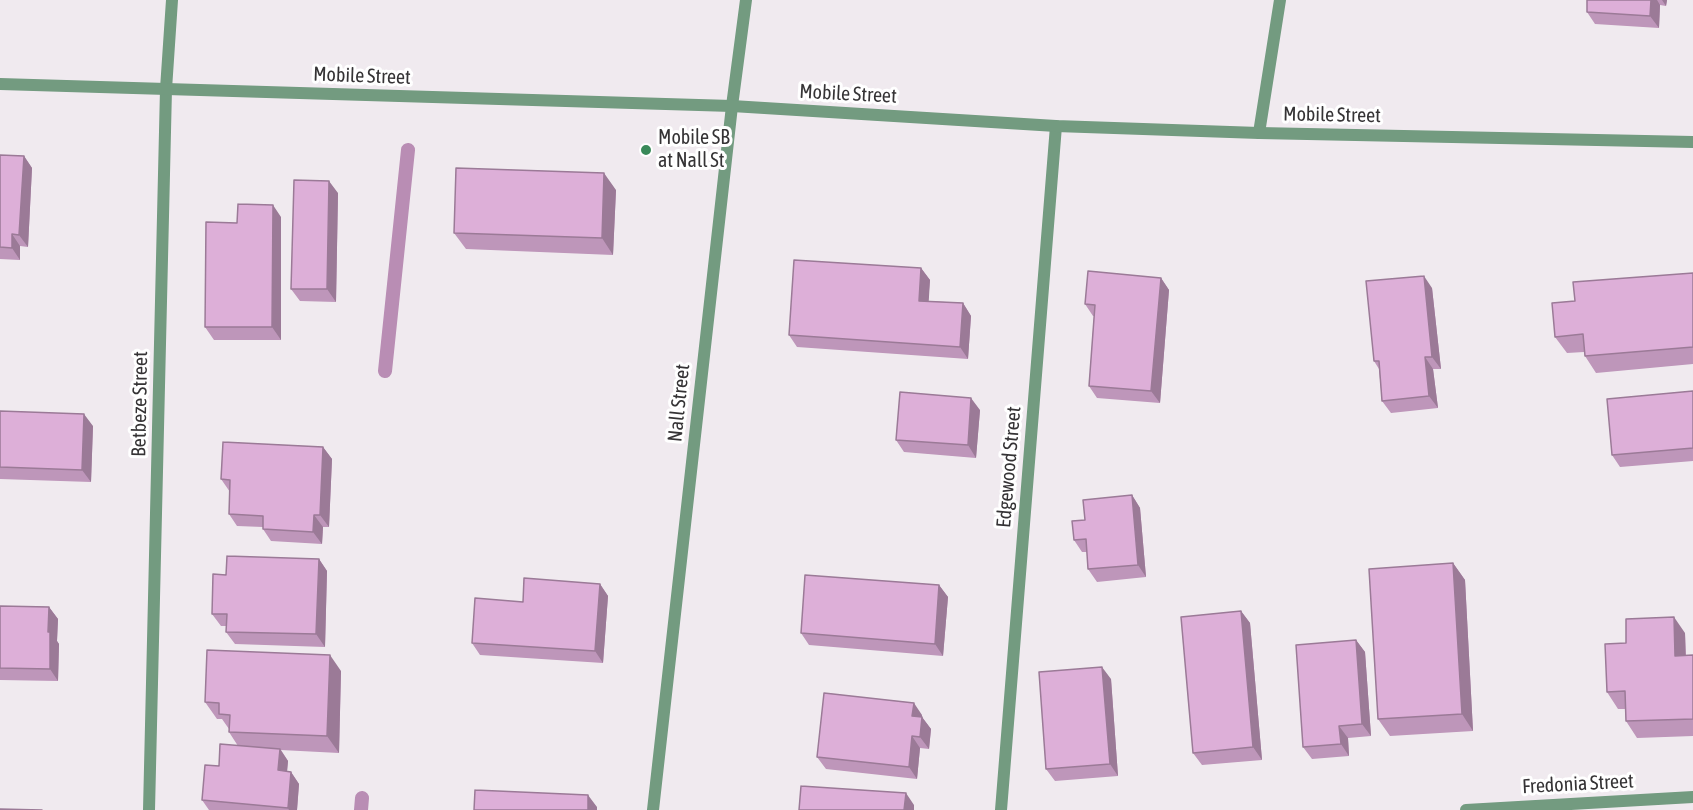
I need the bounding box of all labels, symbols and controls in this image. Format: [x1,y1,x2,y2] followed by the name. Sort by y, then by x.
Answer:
[313,62,411,90] street label: Mobile Street
[799,79,897,109] street label: Mobile Street
[1283,102,1381,128] street label: Mobile Street
[658,126,730,173] place label: Mobile SB at Nall St
[639,143,653,157] marker: Mobile SB at Nall St
[127,351,153,457] street label: Betbeze Street
[663,363,695,443] street label: Nall Street
[992,405,1026,529] street label: Edgewood Street
[1522,769,1634,799] street label: Fredonia Street

